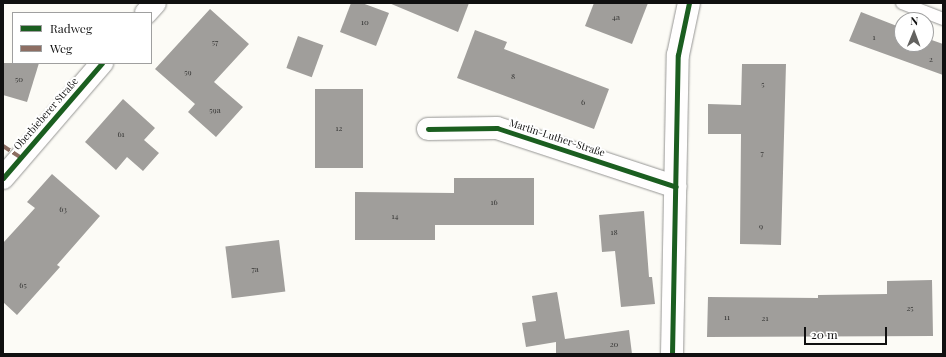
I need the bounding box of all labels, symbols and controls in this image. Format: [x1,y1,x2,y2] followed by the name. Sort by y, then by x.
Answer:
[12,12,152,64] legend
[612,12,620,22] house number: 4a
[894,12,934,52] north arrow
[910,13,918,28] text: N
[361,17,369,27] house number: 10
[50,20,92,36] text: Radweg
[873,32,875,42] house number: 1
[212,37,218,47] house number: 57
[50,40,72,56] text: Weg
[929,54,933,64] house number: 2
[184,67,192,77] house number: 59
[511,71,515,81] house number: 8
[15,74,23,84] house number: 50
[11,75,81,153] street label: Oberbieberer Straße
[761,79,765,89] house number: 5
[581,97,585,107] house number: 6
[209,105,221,115] house number: 59a
[508,117,606,159] street label: Martin-Luther-Straße
[336,123,342,133] house number: 12
[117,129,125,139] house number: 61
[760,148,764,158] house number: 7
[490,197,498,207] house number: 16
[59,204,67,214] house number: 63
[392,211,398,221] house number: 14
[759,221,763,231] house number: 9
[610,227,618,237] house number: 18
[251,264,259,274] house number: 7a
[19,280,27,290] house number: 65
[906,303,914,313] house number: 25
[724,312,730,322] house number: 11
[762,313,768,323] house number: 21
[806,319,889,345] scale bar
[811,326,838,342] text: 20 m
[610,339,618,349] house number: 20

